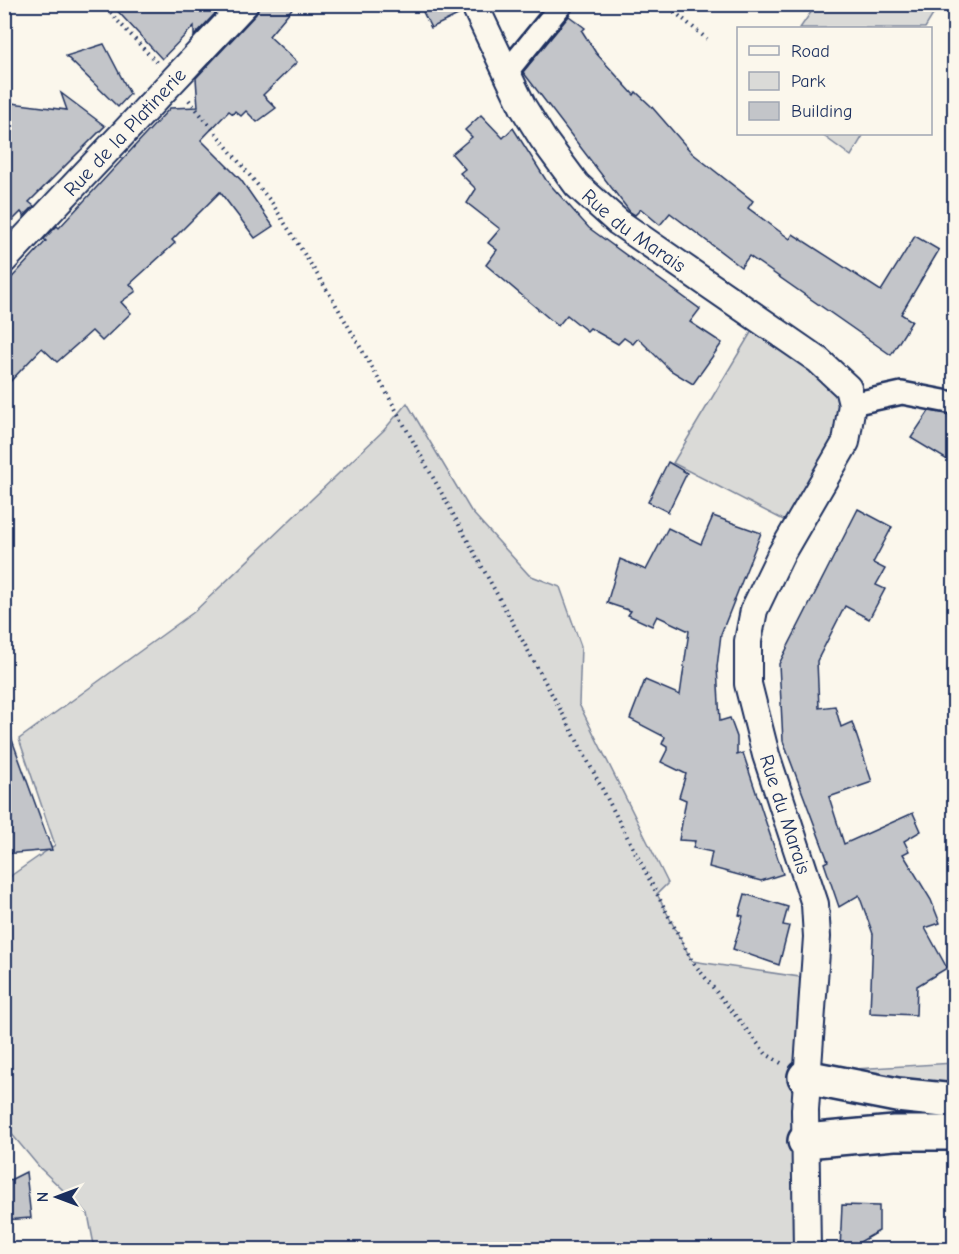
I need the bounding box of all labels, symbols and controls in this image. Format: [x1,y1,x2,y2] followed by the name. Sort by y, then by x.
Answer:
[737,27,932,135] legend
[791,41,830,62] text: Road
[59,63,190,201] street label: Rue de la Platinerie
[791,71,826,92] text: Park
[791,101,853,122] text: Building
[577,184,690,277] street label: Rue du Marais
[755,752,816,877] street label: Rue du Marais
[27,1167,87,1227] north arrow
[34,1192,52,1202] text: N

